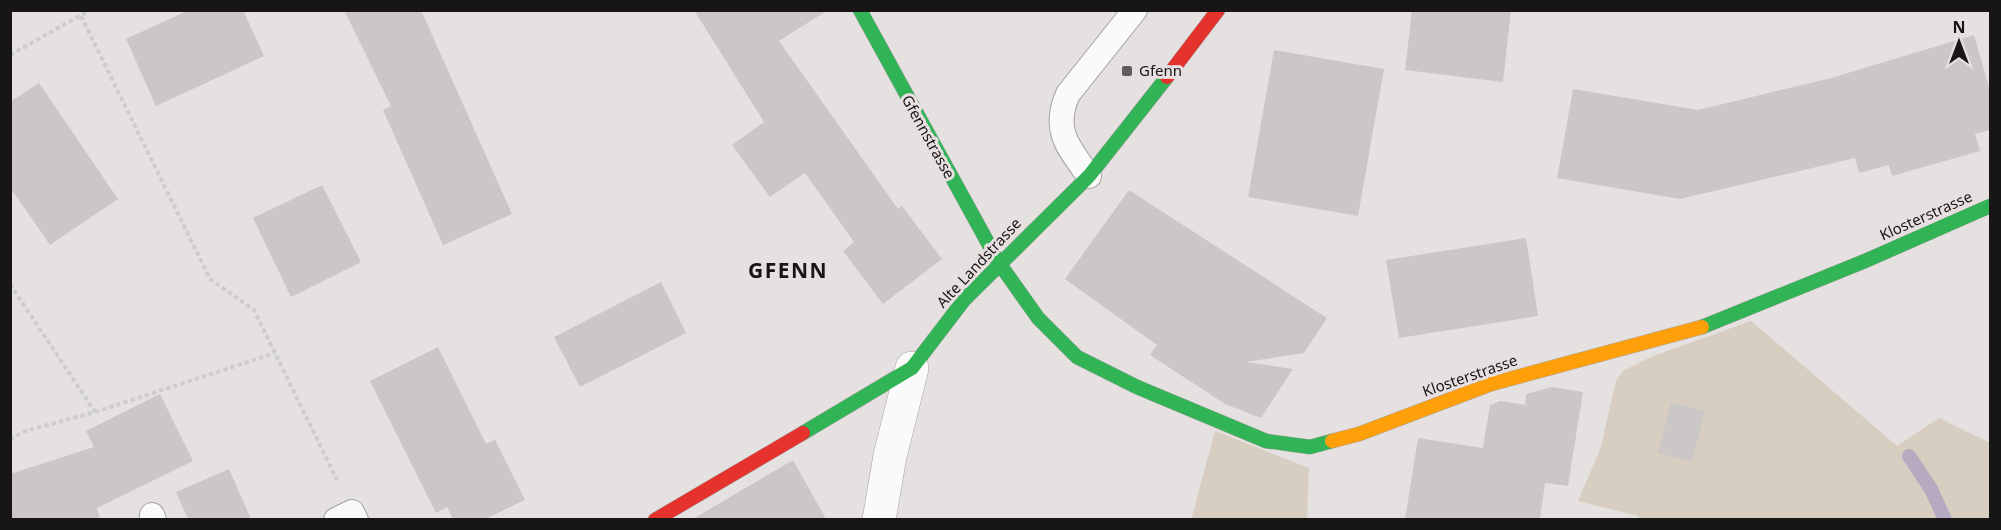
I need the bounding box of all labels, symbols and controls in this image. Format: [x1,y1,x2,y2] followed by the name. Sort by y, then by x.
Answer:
[1929,12,1989,72] north arrow
[1952,16,1966,38] text: N
[1139,60,1182,80] place label: Gfenn
[1120,64,1134,78] marker: Gfenn
[898,91,960,182] street label: Gfennstrasse
[1876,186,1975,244] street label: Klosterstrasse
[931,213,1025,311] street label: Alte Landstrasse
[748,256,828,284] district label: GFENN
[1420,349,1520,401] street label: Klosterstrasse

